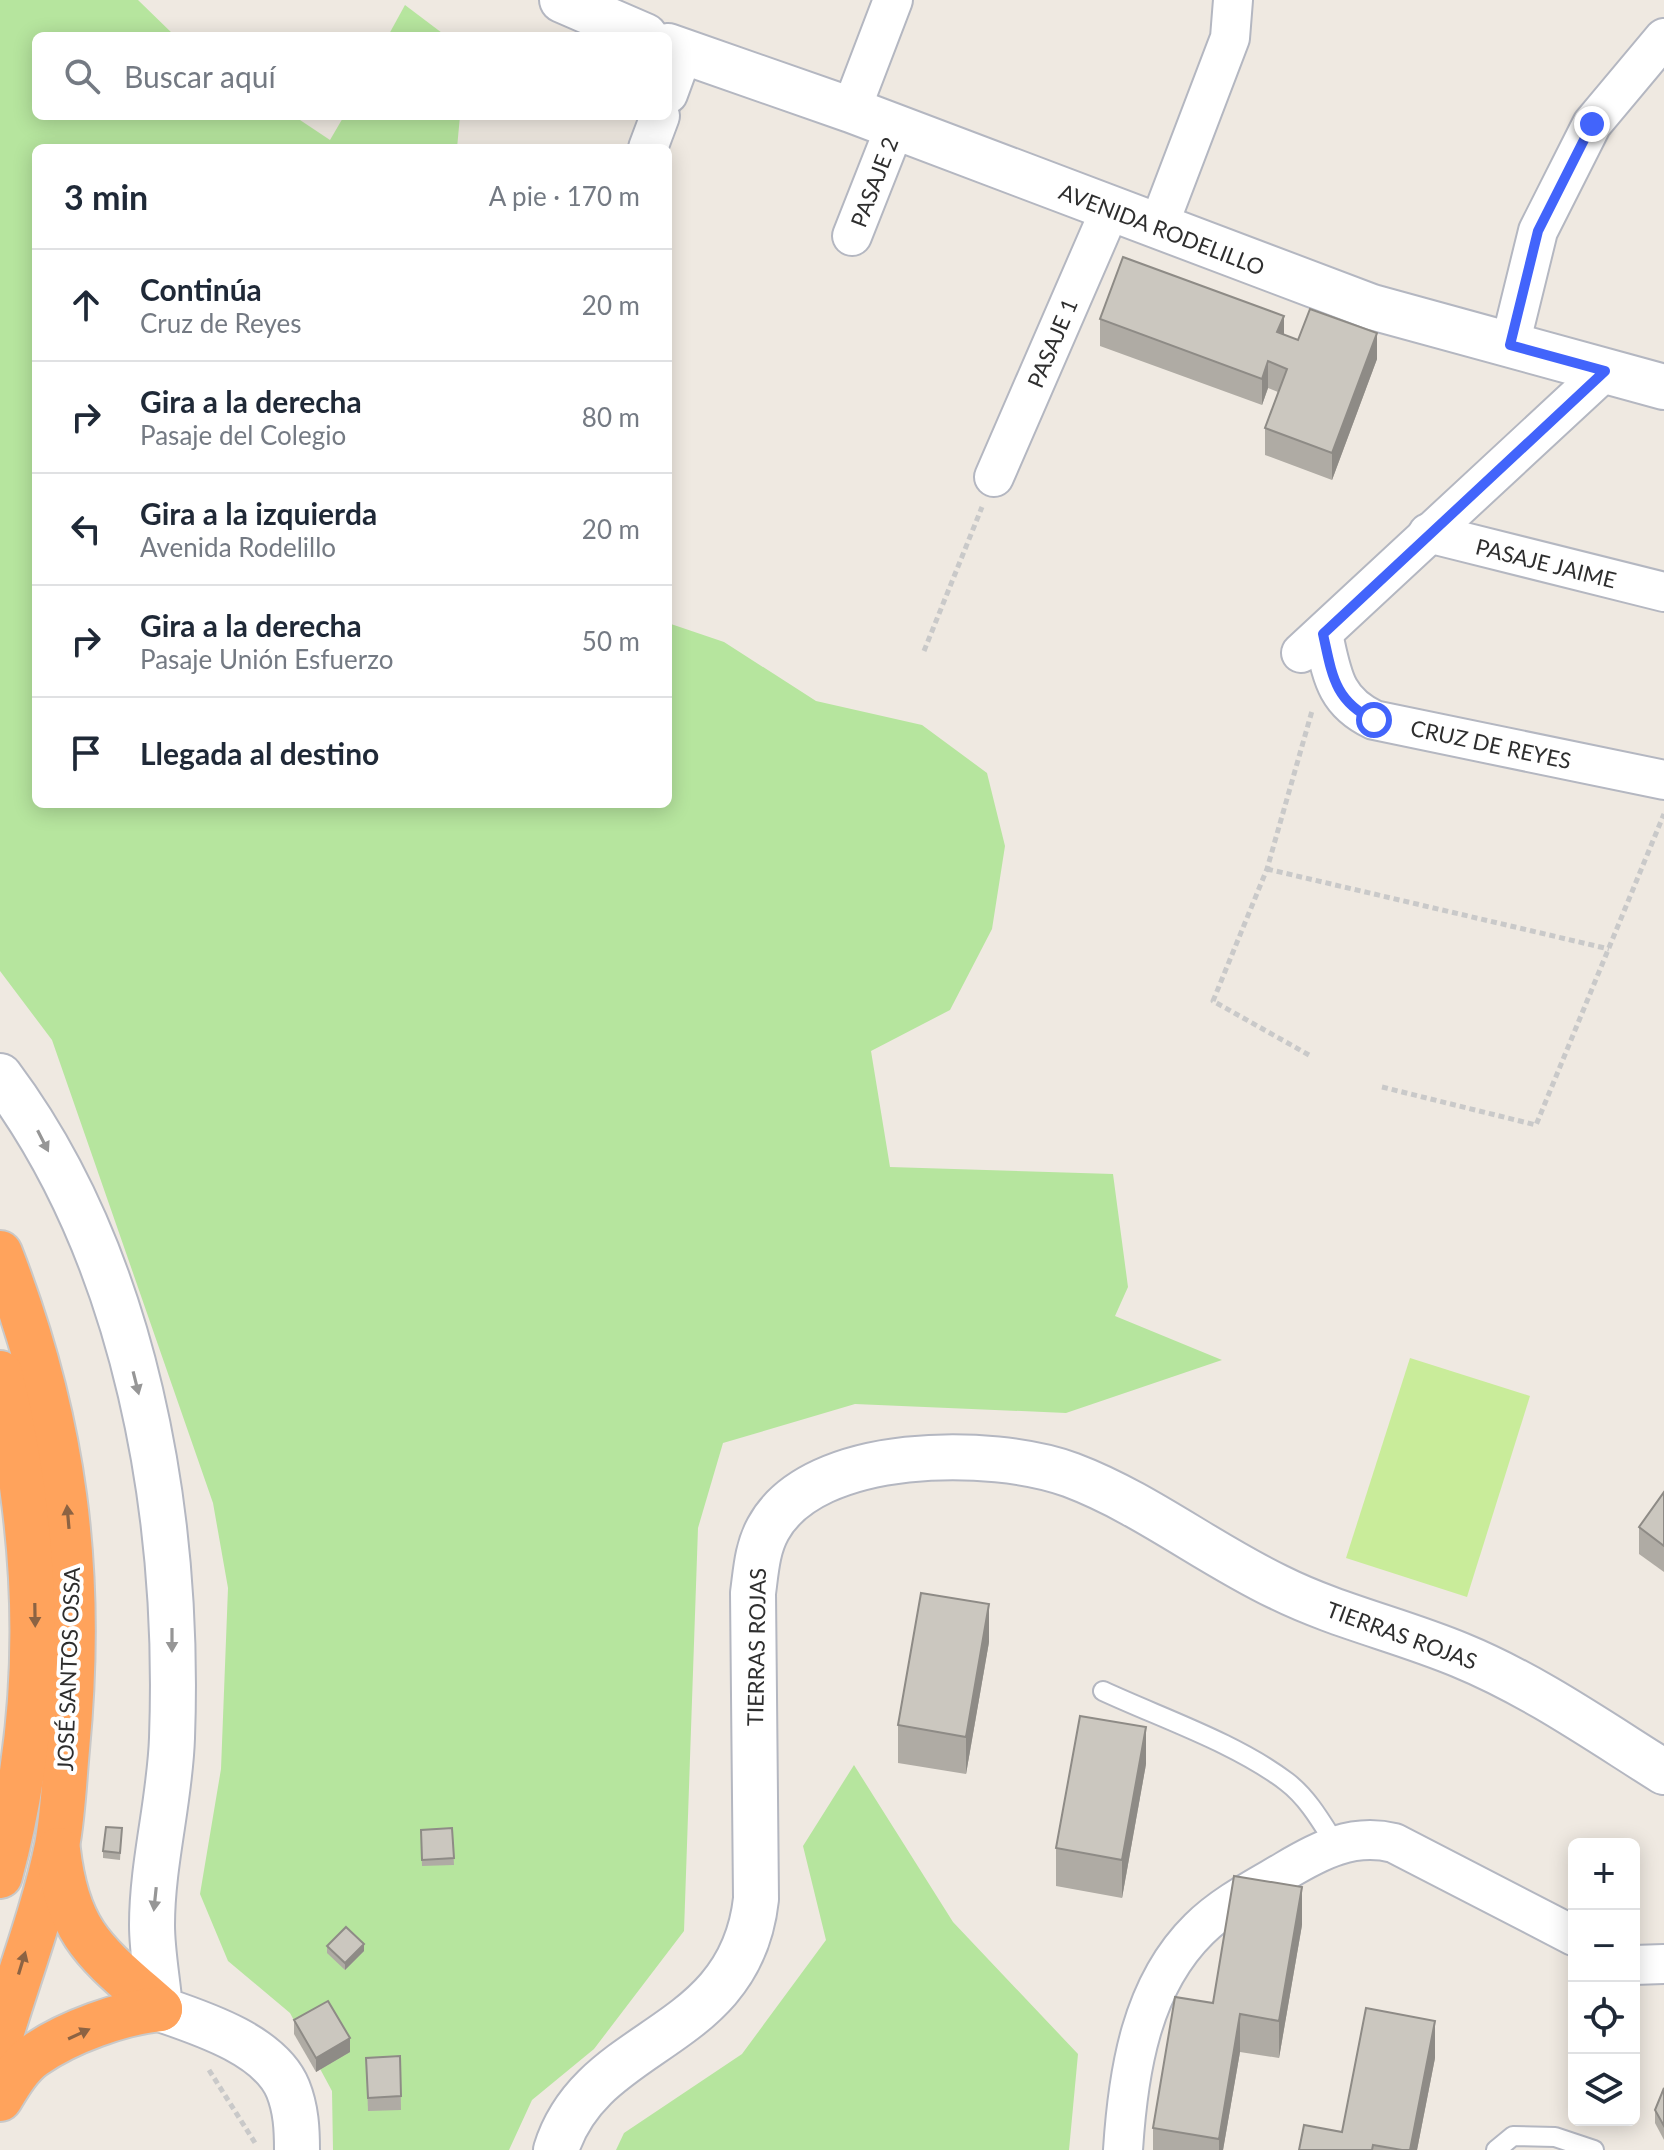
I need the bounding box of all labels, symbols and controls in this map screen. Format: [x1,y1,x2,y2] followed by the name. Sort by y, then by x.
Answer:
[32,32,672,120] search box
[60,54,104,98] icon: search
[124,58,276,94] text: Buscar aquí
[1574,106,1610,142] route end
[845,133,903,231] street label: PASAJE 2
[64,176,148,217] text: 3 min
[1055,177,1269,281] street label: AVENIDA RODELILLO
[489,180,640,212] text: A pie · 170 m
[140,271,262,307] text: Continúa
[64,283,108,327] icon: ahead
[582,289,640,321] text: 20 m
[1021,294,1083,392] street label: PASAJE 1
[140,307,301,339] text: Cruz de Reyes
[140,383,362,419] text: Gira a la derecha
[64,395,108,439] icon: right
[582,401,640,433] text: 80 m
[140,419,346,451] text: Pasaje del Colegio
[140,495,377,531] text: Gira a la izquierda
[64,507,108,551] icon: left
[582,513,640,545] text: 20 m
[140,531,336,563] text: Avenida Rodelillo
[1473,533,1619,593] street label: PASAJE JAIME
[140,607,362,643] text: Gira a la derecha
[64,619,108,663] icon: right
[582,625,640,657] text: 50 m
[140,643,393,675] text: Pasaje Unión Esfuerzo
[1356,702,1392,738] route start
[1408,714,1574,774] street label: CRUZ DE REYES
[64,731,108,775] icon: arrive
[140,735,379,771] text: Llegada al destino
[36,1130,49,1153] one-way arrow
[130,1370,142,1395] one-way arrow
[61,1504,74,1529] one-way arrow
[51,1566,85,1771] street label: JOSÉ SANTOS OSSA
[741,1568,771,1726] street label: TIERRAS ROJAS
[1323,1595,1481,1675] street label: TIERRAS ROJAS
[28,1603,41,1628] one-way arrow
[166,1628,178,1653] one-way arrow
[1568,1838,1640,2126] map controls
[1568,1838,1640,1910] button: +
[149,1887,162,1912] one-way arrow
[1568,1910,1640,1982] button: −
[16,1951,29,1975] one-way arrow
[1568,1982,1640,2054] button: locate
[68,2027,91,2041] one-way arrow
[1568,2054,1640,2126] button: layers

